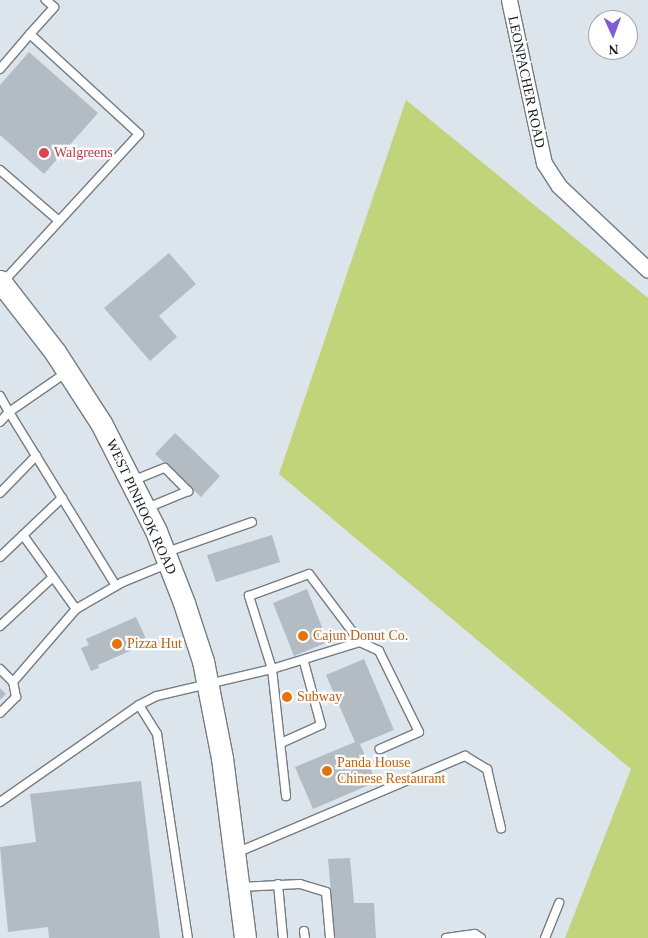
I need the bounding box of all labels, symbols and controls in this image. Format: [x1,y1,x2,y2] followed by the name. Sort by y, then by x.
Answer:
[588,10,638,60] north arrow
[504,15,548,149] street label: LEONPACHER ROAD
[608,42,619,57] text: N
[54,145,113,161] place label: Walgreens
[38,147,50,159] marker: Walgreens
[102,436,180,578] street label: WEST PINHOOK ROAD
[313,628,408,644] place label: Cajun Donut Co.
[297,630,309,642] marker: Cajun Donut Co.
[127,636,182,652] place label: Pizza Hut
[111,638,123,650] marker: Pizza Hut
[297,689,342,705] place label: Subway
[281,691,293,703] marker: Subway
[337,755,445,788] place label: Panda House Chinese Restaurant
[321,765,333,777] marker: Panda House Chinese Restaurant

